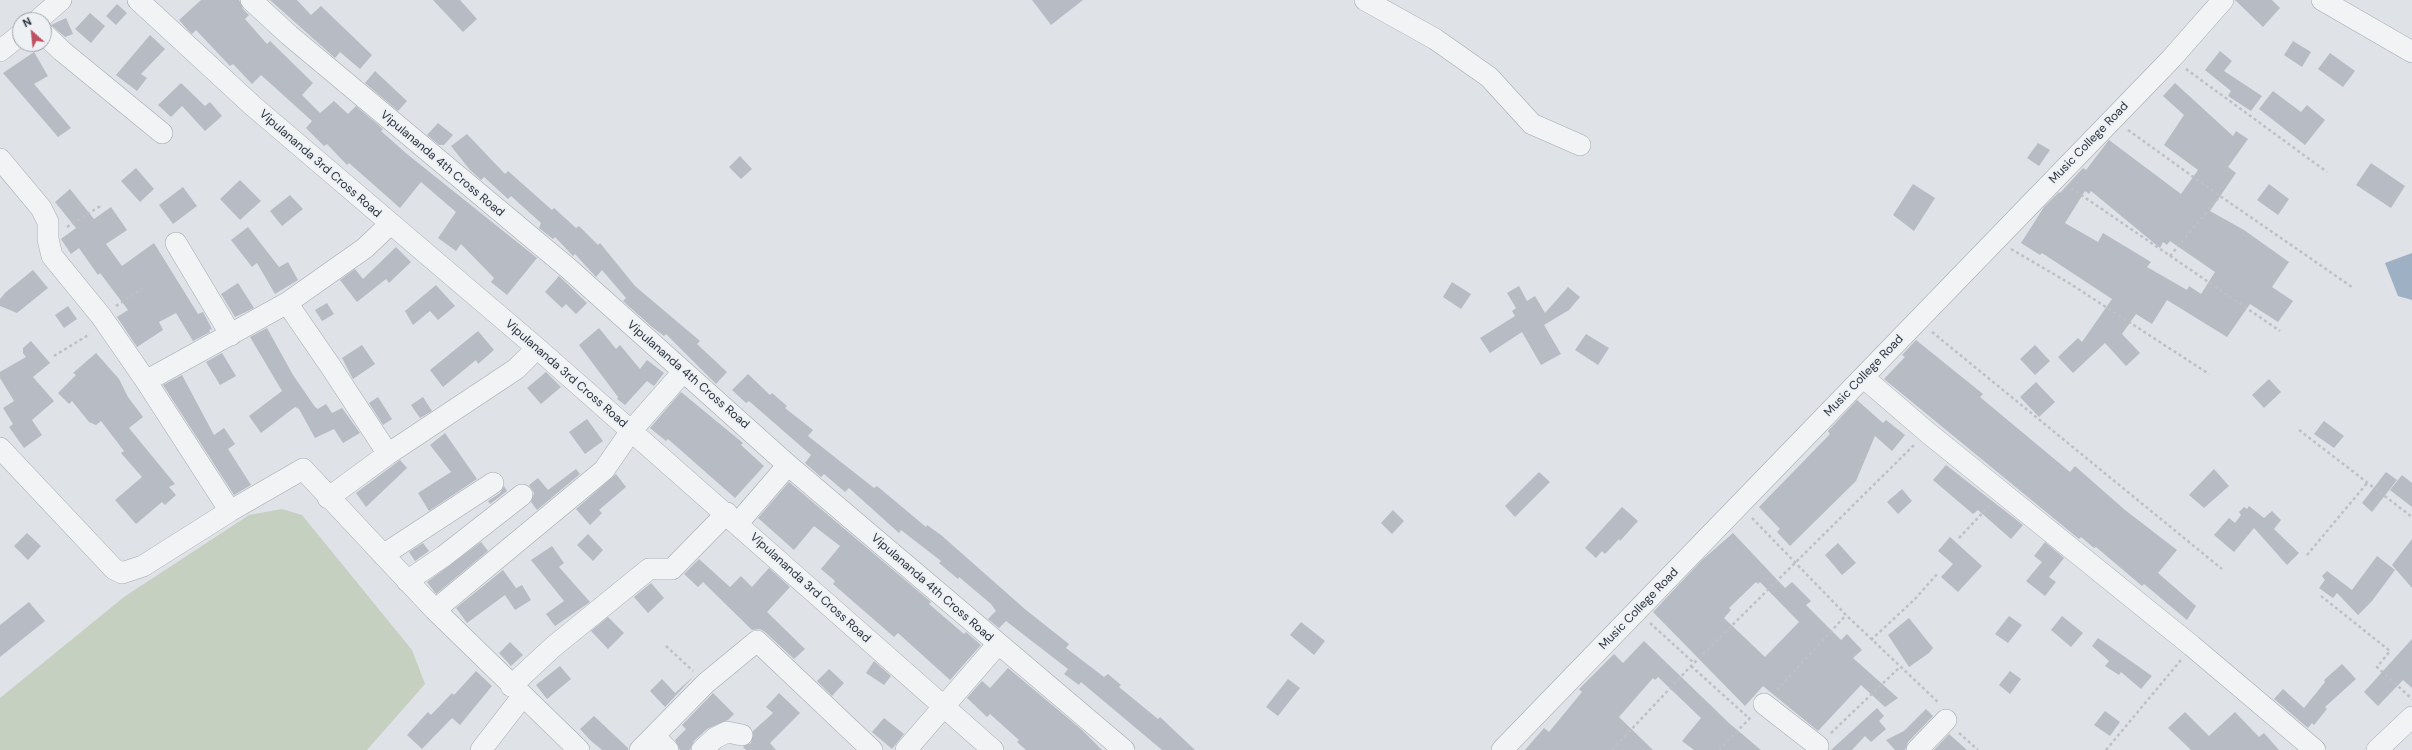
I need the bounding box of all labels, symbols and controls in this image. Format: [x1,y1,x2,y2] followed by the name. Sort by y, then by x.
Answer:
[12,12,52,52] north arrow
[20,14,34,30] text: N
[2046,99,2132,187] street label: Music College Road
[256,107,384,221] street label: Vipulananda 3rd Cross Road
[377,108,507,220] street label: Vipulananda 4th Cross Road
[502,317,630,431] street label: Vipulananda 3rd Cross Road
[624,318,752,432] street label: Vipulananda 4th Cross Road
[1821,332,1907,420] street label: Music College Road
[747,530,873,646] street label: Vipulananda 3rd Cross Road
[868,531,996,645] street label: Vipulananda 4th Cross Road
[1596,565,1682,653] street label: Music College Road

